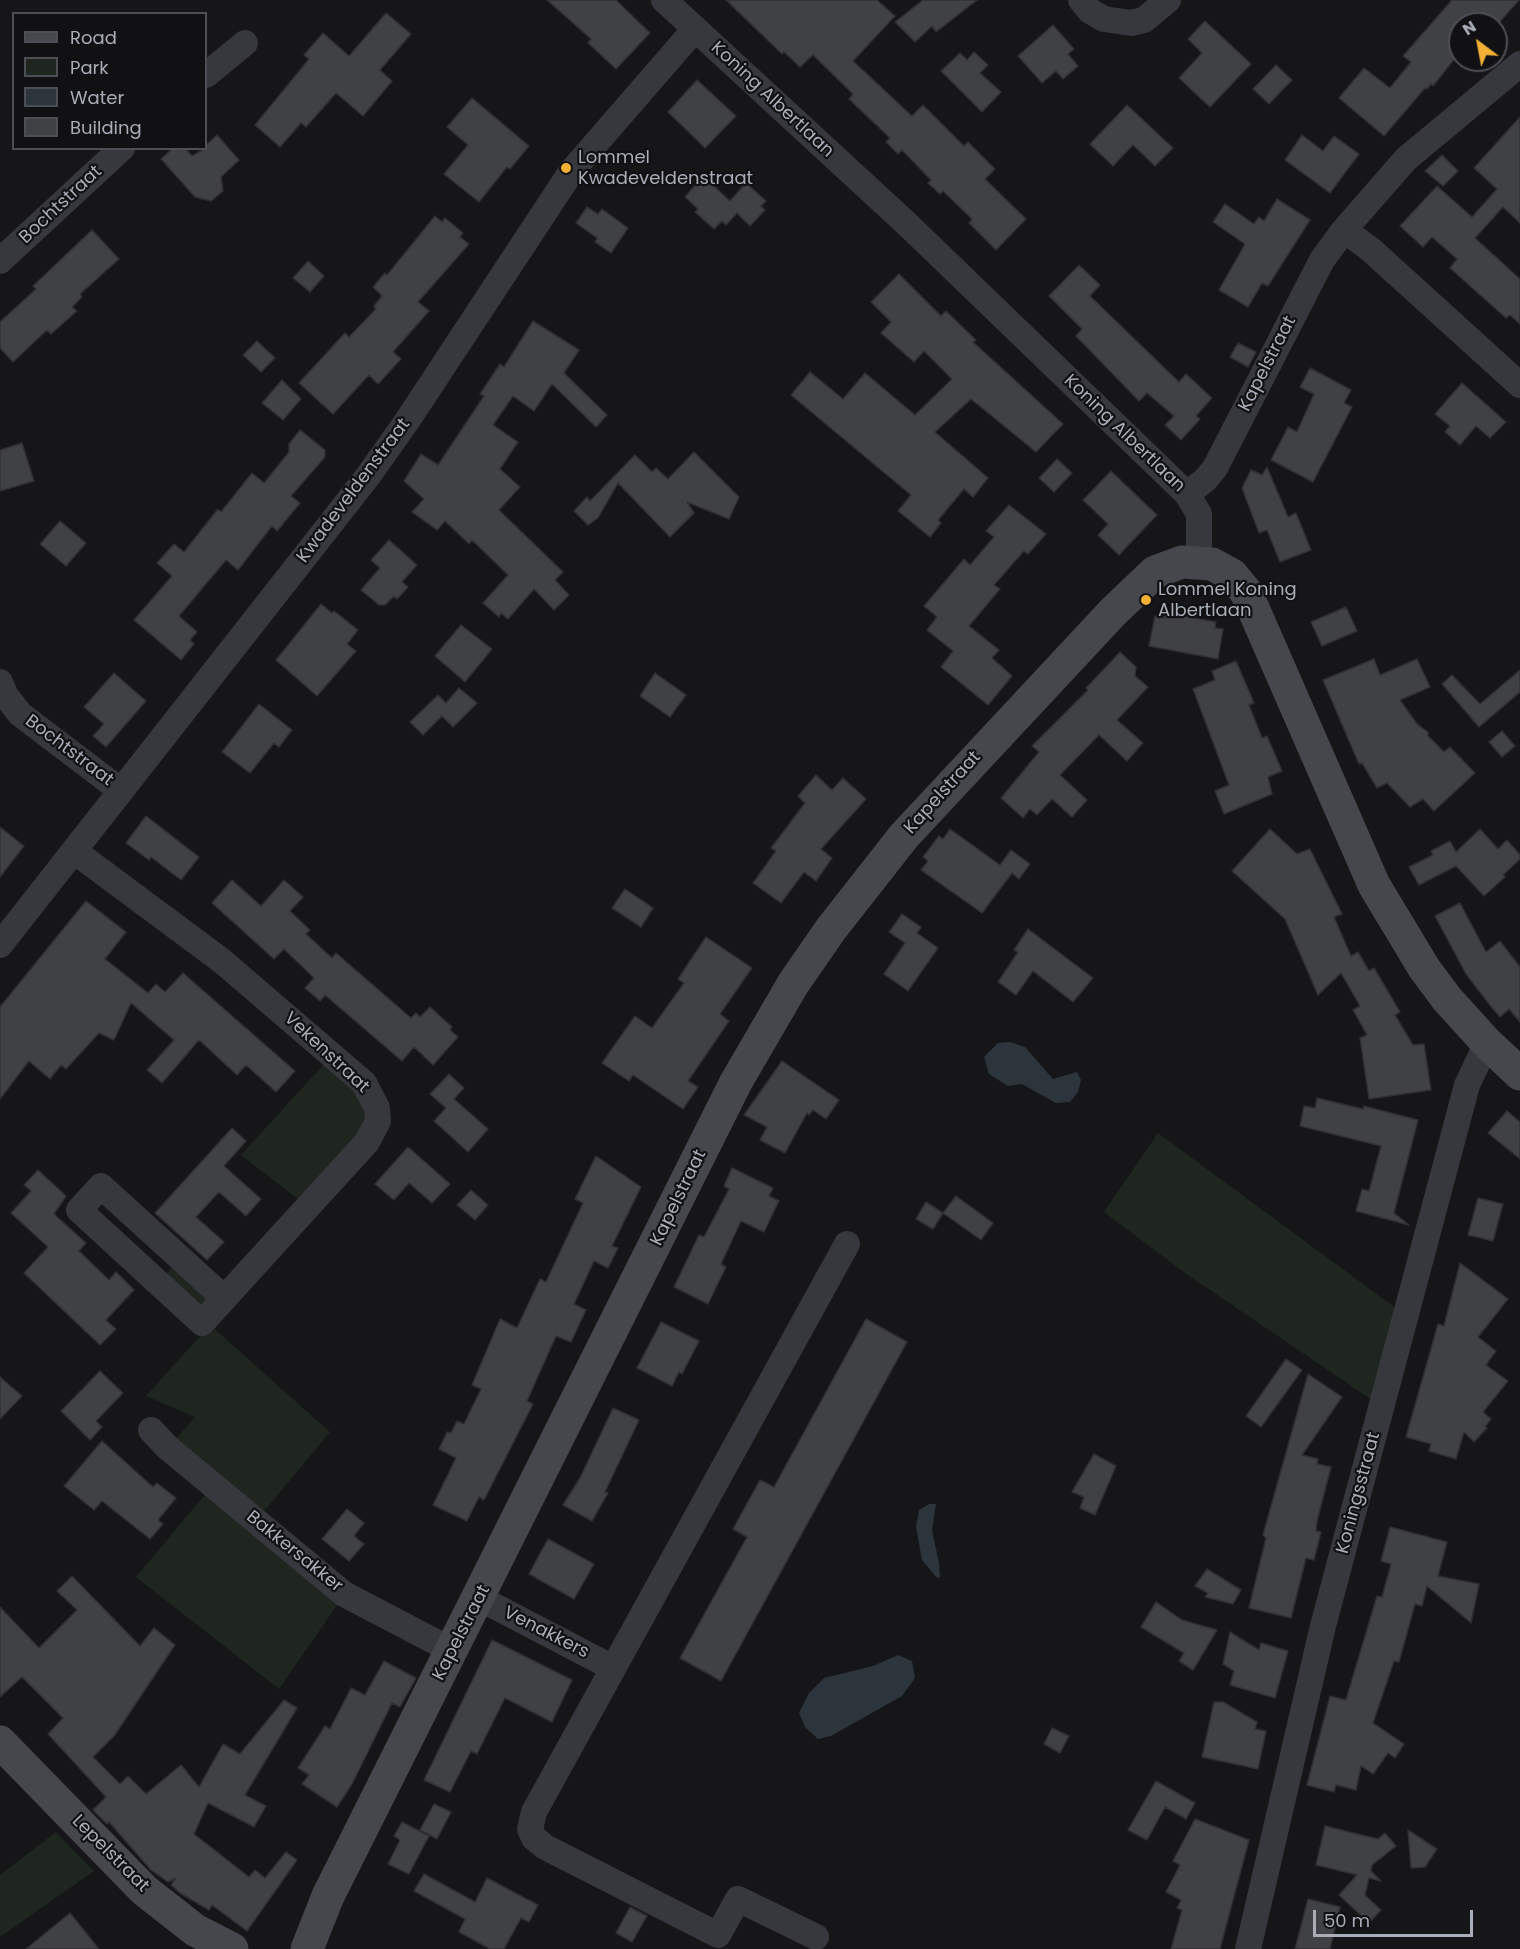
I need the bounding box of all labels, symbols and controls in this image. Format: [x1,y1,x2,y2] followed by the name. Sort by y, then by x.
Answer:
[12,12,207,150] legend
[1448,12,1508,72] north arrow
[1458,15,1480,41] text: N
[70,25,117,50] text: Road
[706,37,838,163] street label: Koning Albertlaan
[70,55,109,80] text: Park
[70,85,124,110] text: Water
[70,115,142,140] text: Building
[578,147,753,190] place label: Lommel Kwadeveldenstraat
[15,161,107,249] street label: Bochtstraat
[559,161,573,175] marker: Lommel Kwadeveldenstraat
[1235,313,1301,415] street label: Kapelstraat
[1059,371,1189,497] street label: Koning Albertlaan
[293,415,415,567] street label: Kwadeveldenstraat
[1158,579,1297,622] place label: Lommel Koning Albertlaan
[1139,593,1153,607] marker: Lommel Koning Albertlaan
[21,711,117,791] street label: Bochtstraat
[900,747,986,839] street label: Kapelstraat
[279,1008,373,1098] street label: Vekenstraat
[646,1146,712,1250] street label: Kapelstraat
[1332,1430,1386,1556] street label: Koningsstraat
[242,1507,346,1597] street label: Bakkersakker
[429,1582,495,1684] street label: Kapelstraat
[500,1602,592,1664] street label: Venakkers
[67,1811,153,1897] street label: Lepelstraat
[1316,1898,1476,1936] scale bar
[1324,1908,1370,1933] text: 50 m

